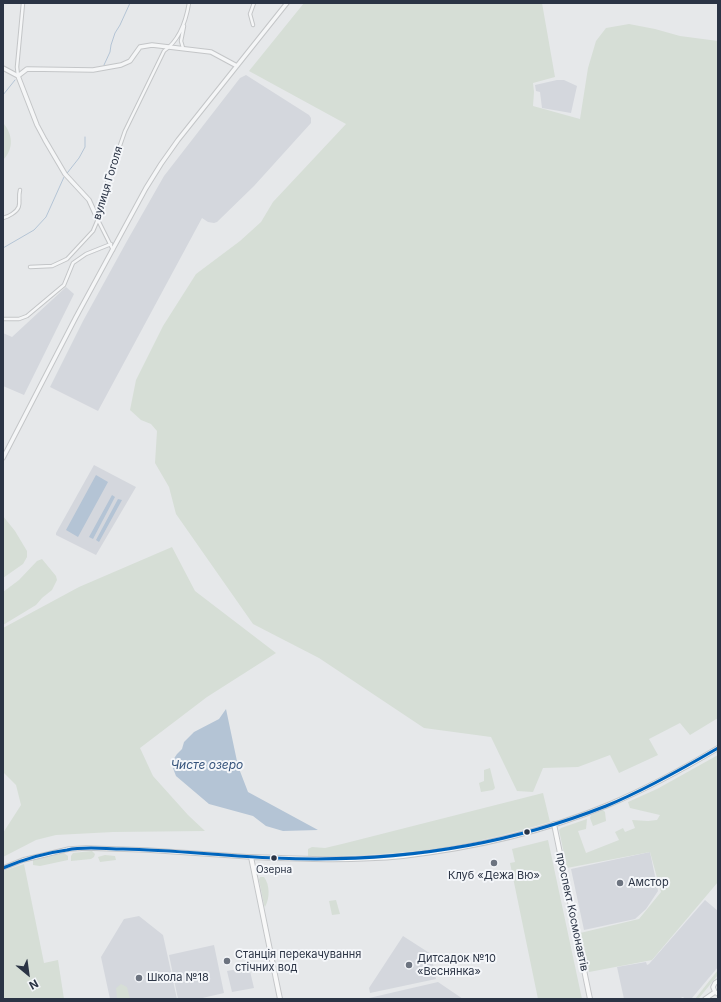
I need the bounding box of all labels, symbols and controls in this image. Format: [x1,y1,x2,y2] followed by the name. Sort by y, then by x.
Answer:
[91,145,125,221] street label: вулиця Гоголя
[171,758,243,772] water label: Чисте озеро
[522,827,532,837] unlabelled marker
[553,851,591,973] street label: проспект Космонавтів
[269,853,279,863] marker: Озерна
[489,858,499,868] marker: Клуб «Дежа Вю»
[256,864,292,876] place label: Озерна
[448,869,540,883] place label: Клуб «Дежа Вю»
[628,876,669,890] place label: Амстор
[615,878,625,888] marker: Амстор
[235,948,361,974] place label: Станція перекачування стічних вод
[417,952,496,978] place label: Дитсадок №10 «Веснянка»
[8,954,48,994] north arrow
[222,956,232,966] marker: Станція перекачування стічних вод
[404,960,414,970] marker: Дитсадок №10 «Веснянка»
[147,971,209,985] place label: Школа №18
[134,973,144,983] marker: Школа №18
[27,976,41,993] text: N

